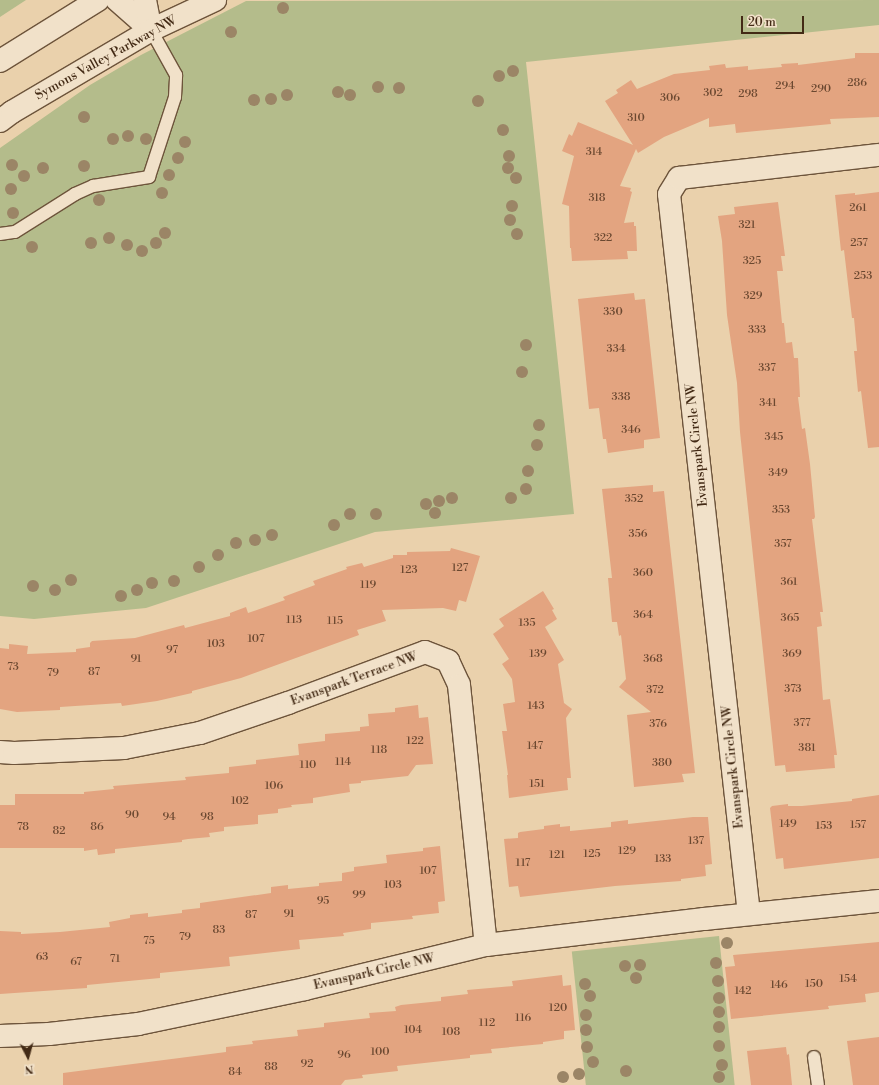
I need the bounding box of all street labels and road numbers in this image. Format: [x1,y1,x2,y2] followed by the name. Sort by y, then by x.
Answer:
[33,13,179,103] street label: Symons Valley Parkway NW
[683,383,711,507] street label: Evanspark Circle NW
[288,649,420,709] street label: Evanspark Terrace NW
[719,705,747,829] street label: Evanspark Circle NW
[312,950,436,994] street label: Evanspark Circle NW

